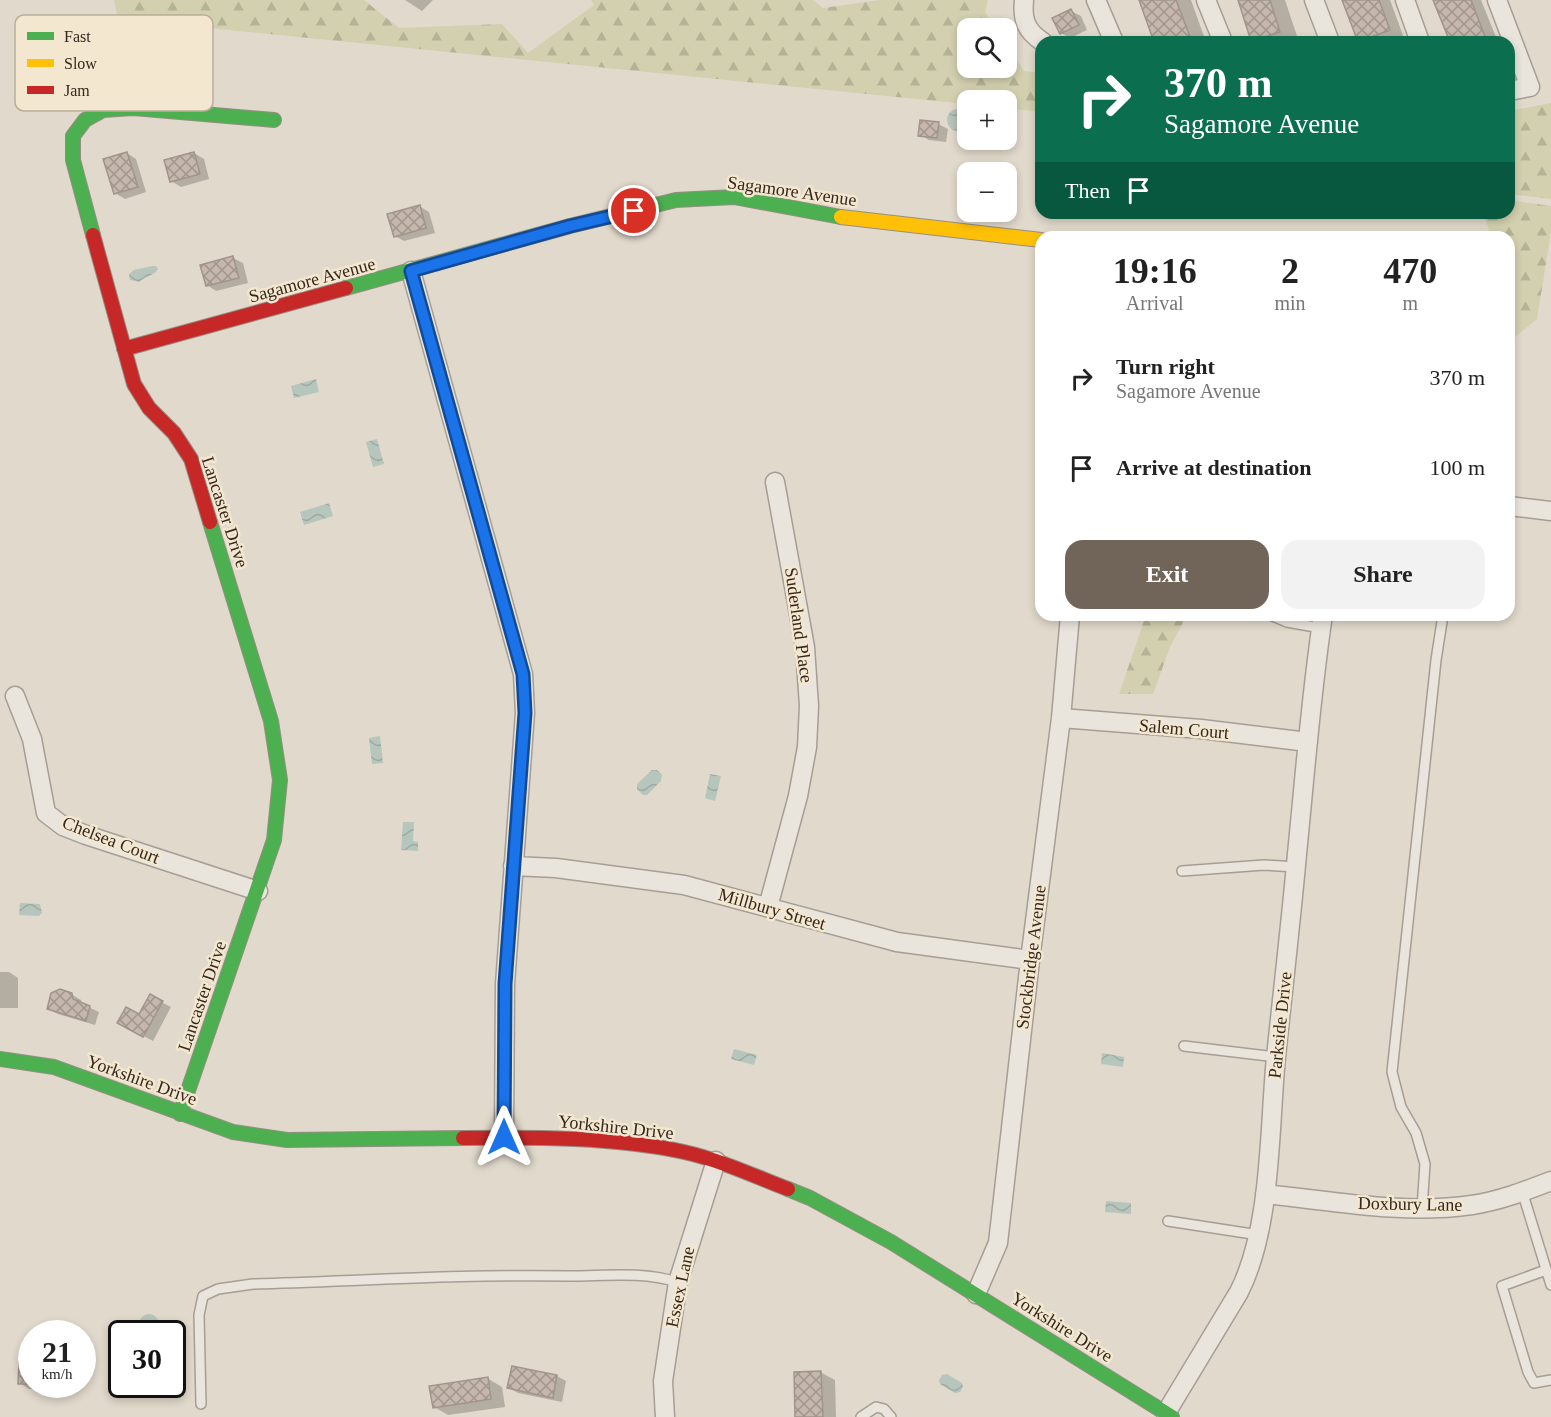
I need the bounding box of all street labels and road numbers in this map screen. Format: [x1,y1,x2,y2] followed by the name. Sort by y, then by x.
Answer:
[726,172,858,210] street label: Sagamore Avenue
[247,253,377,306] street label: Sagamore Avenue
[198,454,252,570] street label: Lancaster Drive
[781,566,817,684] street label: Suderland Place
[1138,715,1230,743] street label: Salem Court
[60,812,162,868] street label: Chelsea Court
[716,884,828,934] street label: Millbury Street
[1012,884,1050,1030] street label: Stockbridge Avenue
[174,938,230,1054] street label: Lancaster Drive
[1264,971,1296,1079] street label: Parkside Drive
[84,1051,200,1109] street label: Yorkshire Drive
[557,1111,675,1143] street label: Yorkshire Drive
[1358,1193,1462,1215] street label: Doxbury Lane
[662,1245,698,1329] street label: Essex Lane
[1008,1288,1116,1366] street label: Yorkshire Drive

